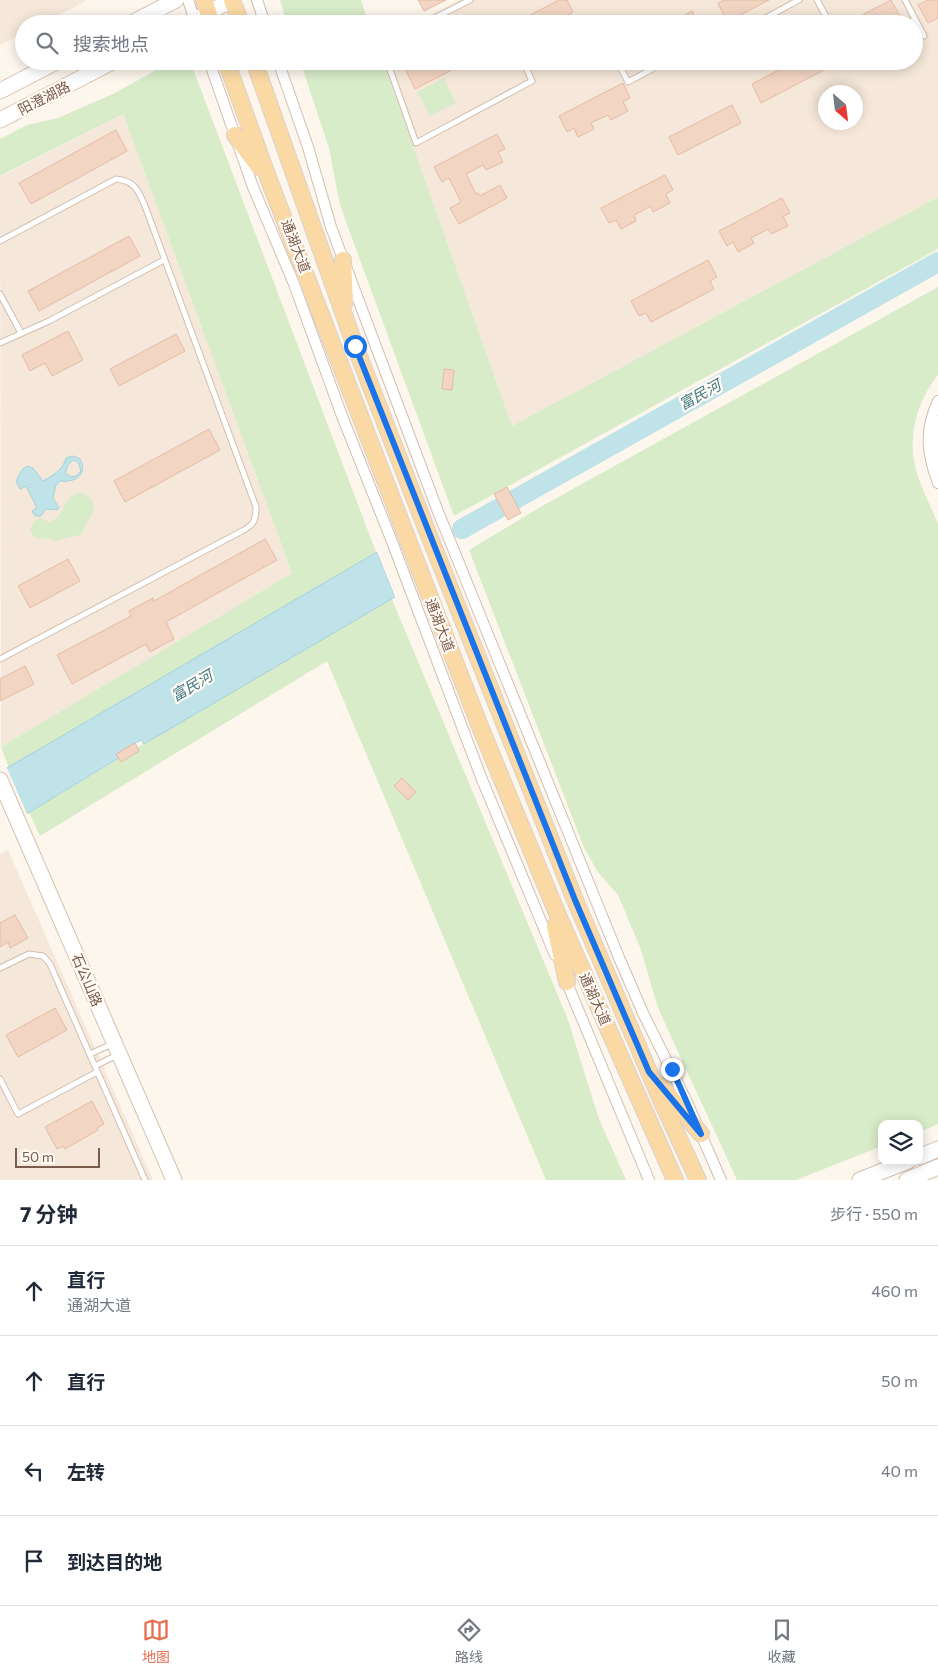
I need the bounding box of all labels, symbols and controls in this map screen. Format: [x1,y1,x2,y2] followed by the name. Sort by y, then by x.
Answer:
[15,15,923,70] search box
[33,29,61,57] icon: search
[73,32,149,55] text: 搜索地点
[15,77,73,118] street label: 阳澄湖路
[818,85,863,130] north arrow
[278,217,314,275] street label: 通湖大道
[344,335,367,358] route start
[675,374,726,413] water label: 富民河
[422,596,458,654] street label: 通湖大道
[168,664,218,704] water label: 富民河
[69,951,106,1009] street label: 石公山路
[576,970,615,1028] street label: 通湖大道
[661,1058,684,1081] route end
[878,1120,923,1165] map controls
[878,1120,923,1165] button: layers
[15,1145,100,1168] scale bar
[22,1148,54,1165] text: 50 m
[20,1201,78,1226] text: 7 分钟
[830,1204,918,1223] text: 步行 · 550 m
[67,1268,105,1291] text: 直行
[20,1277,48,1305] icon: ahead
[871,1281,918,1300] text: 460 m
[67,1295,131,1314] text: 通湖大道
[20,1367,48,1395] icon: ahead
[67,1370,105,1393] text: 直行
[881,1371,918,1390] text: 50 m
[20,1457,48,1485] icon: left
[67,1460,105,1483] text: 左转
[881,1461,918,1480] text: 40 m
[20,1547,48,1575] icon: arrive
[67,1550,162,1573] text: 到达目的地
[142,1616,170,1666] tab: 地图
[455,1616,483,1666] tab: 路线
[768,1616,796,1666] tab: 收藏

